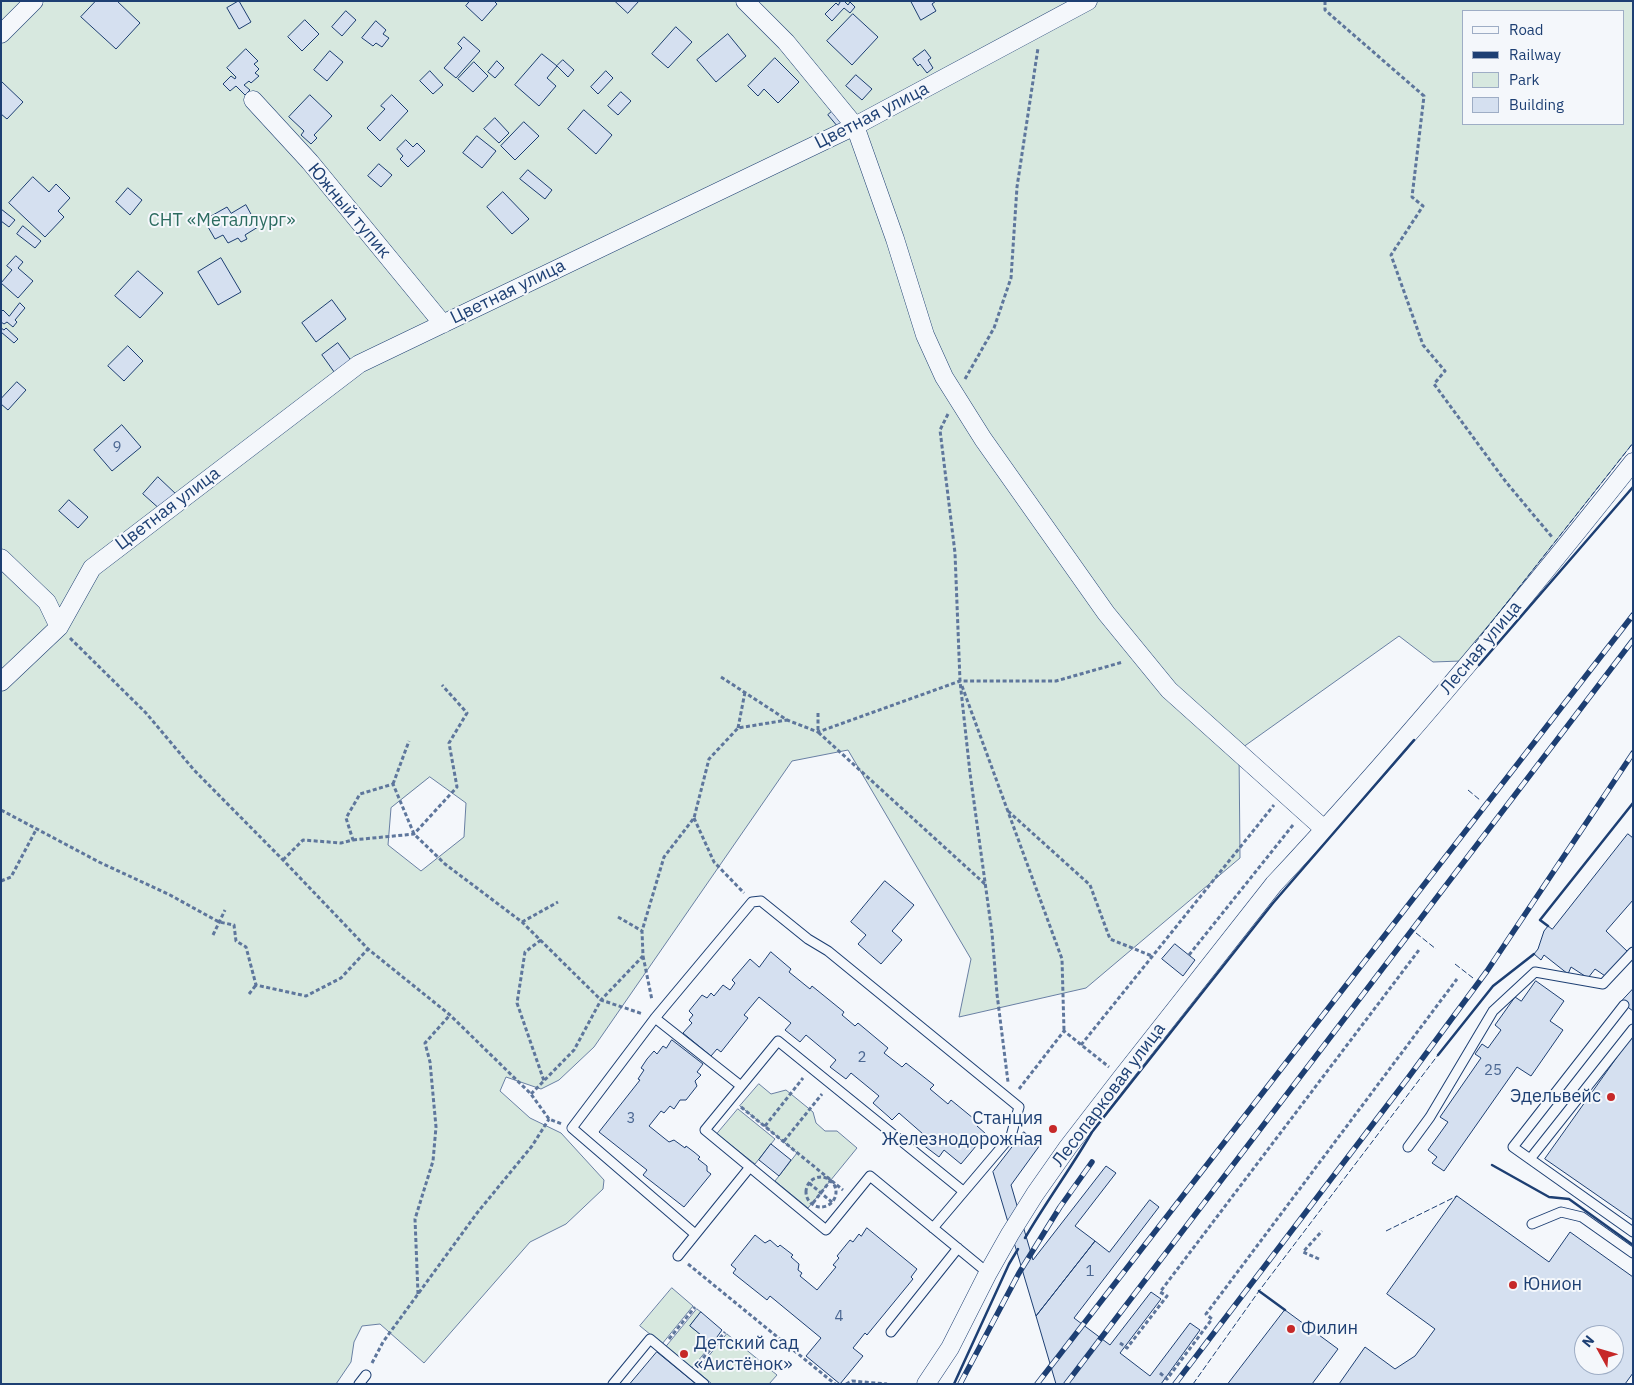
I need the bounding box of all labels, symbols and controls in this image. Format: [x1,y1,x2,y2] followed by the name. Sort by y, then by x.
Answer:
[1462,10,1624,125] legend
[1509,20,1544,39] text: Road
[1509,45,1561,64] text: Railway
[1509,70,1539,89] text: Park
[811,78,933,154] street label: Цветная улица
[1509,95,1564,114] text: Building
[303,159,395,263] street label: Южный тупик
[149,210,295,232] park label: СНТ «Металлург»
[447,255,569,329] street label: Цветная улица
[113,439,121,457] house number: 9
[111,463,225,555] street label: Цветная улица
[1436,597,1526,699] street label: Лесная улица
[1048,1019,1170,1171] street label: Лесопарковая улица
[858,1049,866,1067] house number: 2
[1484,1062,1502,1080] house number: 25
[1510,1086,1601,1108] place label: Эдельвейс
[1605,1091,1617,1103] marker: Эдельвейс
[882,1108,1043,1150] place label: Станция Железнодорожная
[627,1110,635,1128] house number: 3
[1047,1123,1059,1135] marker: Станция Железнодорожная
[1086,1263,1094,1281] house number: 1
[1523,1274,1582,1296] place label: Юнион
[1507,1279,1519,1291] marker: Юнион
[835,1308,843,1326] house number: 4
[1301,1318,1358,1340] place label: Филин
[1285,1323,1297,1335] marker: Филин
[1574,1325,1624,1375] north arrow
[1578,1332,1598,1351] text: N
[694,1333,799,1376] place label: Детский сад «Аистёнок»
[678,1348,690,1360] marker: Детский сад «Аистёнок»

